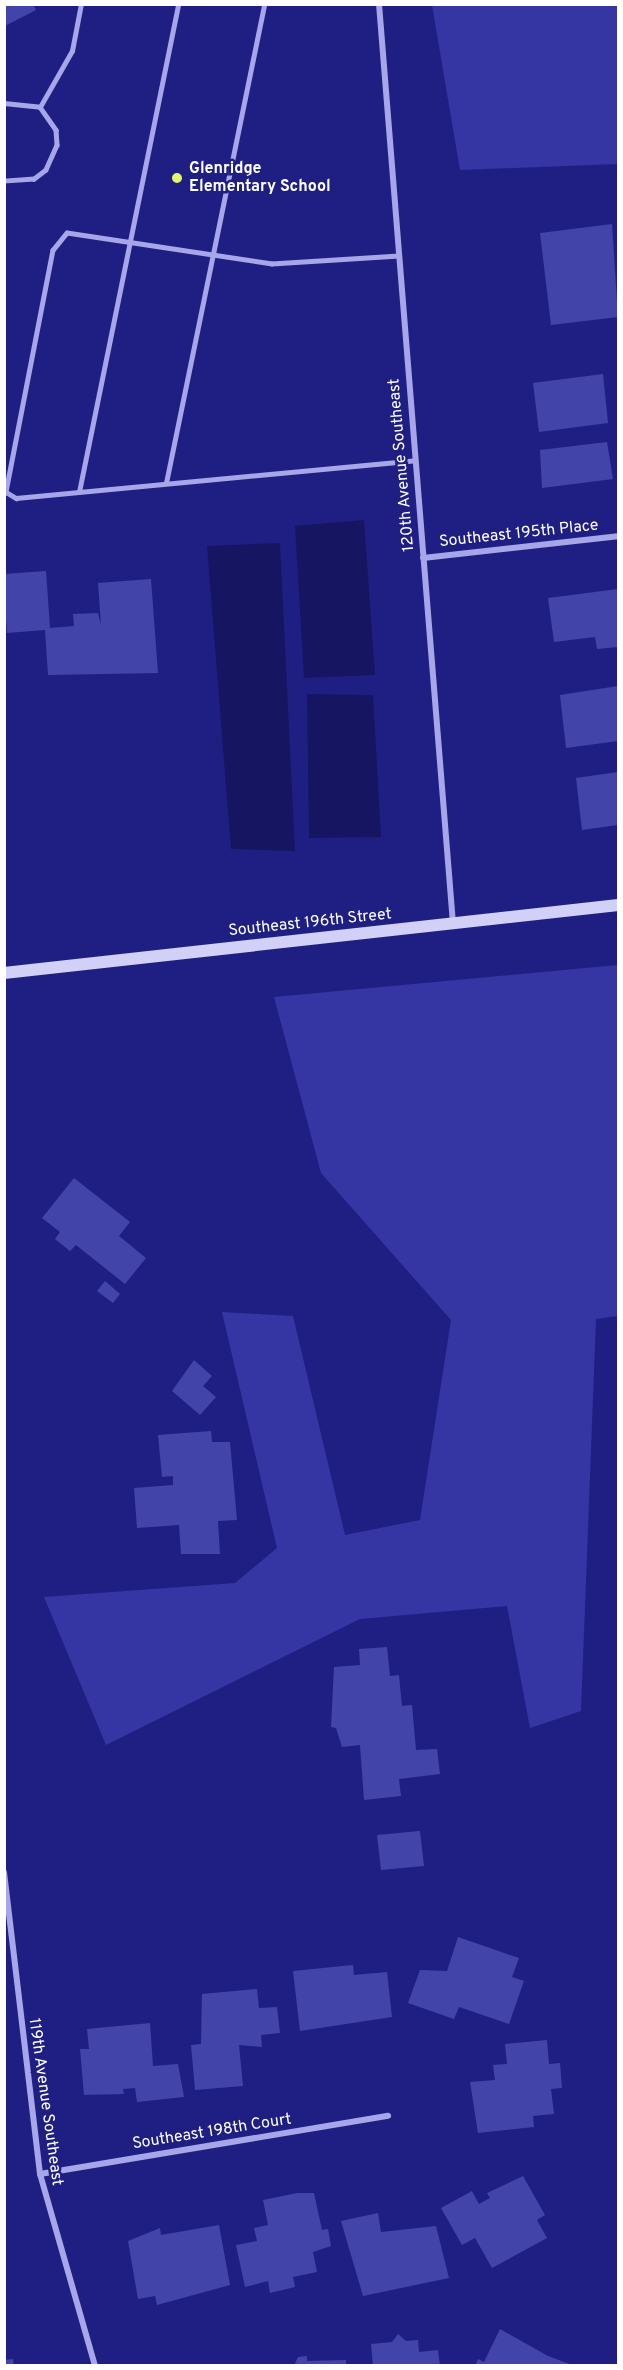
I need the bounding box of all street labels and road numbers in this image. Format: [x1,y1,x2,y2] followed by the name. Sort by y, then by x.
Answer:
[385,377,419,553] street label: 120th Avenue Southeast
[438,516,600,552] street label: Southeast 195th Place
[227,905,393,941] street label: Southeast 196th Street
[24,2017,66,2187] street label: 119th Avenue Southeast
[131,2110,293,2154] street label: Southeast 198th Court

